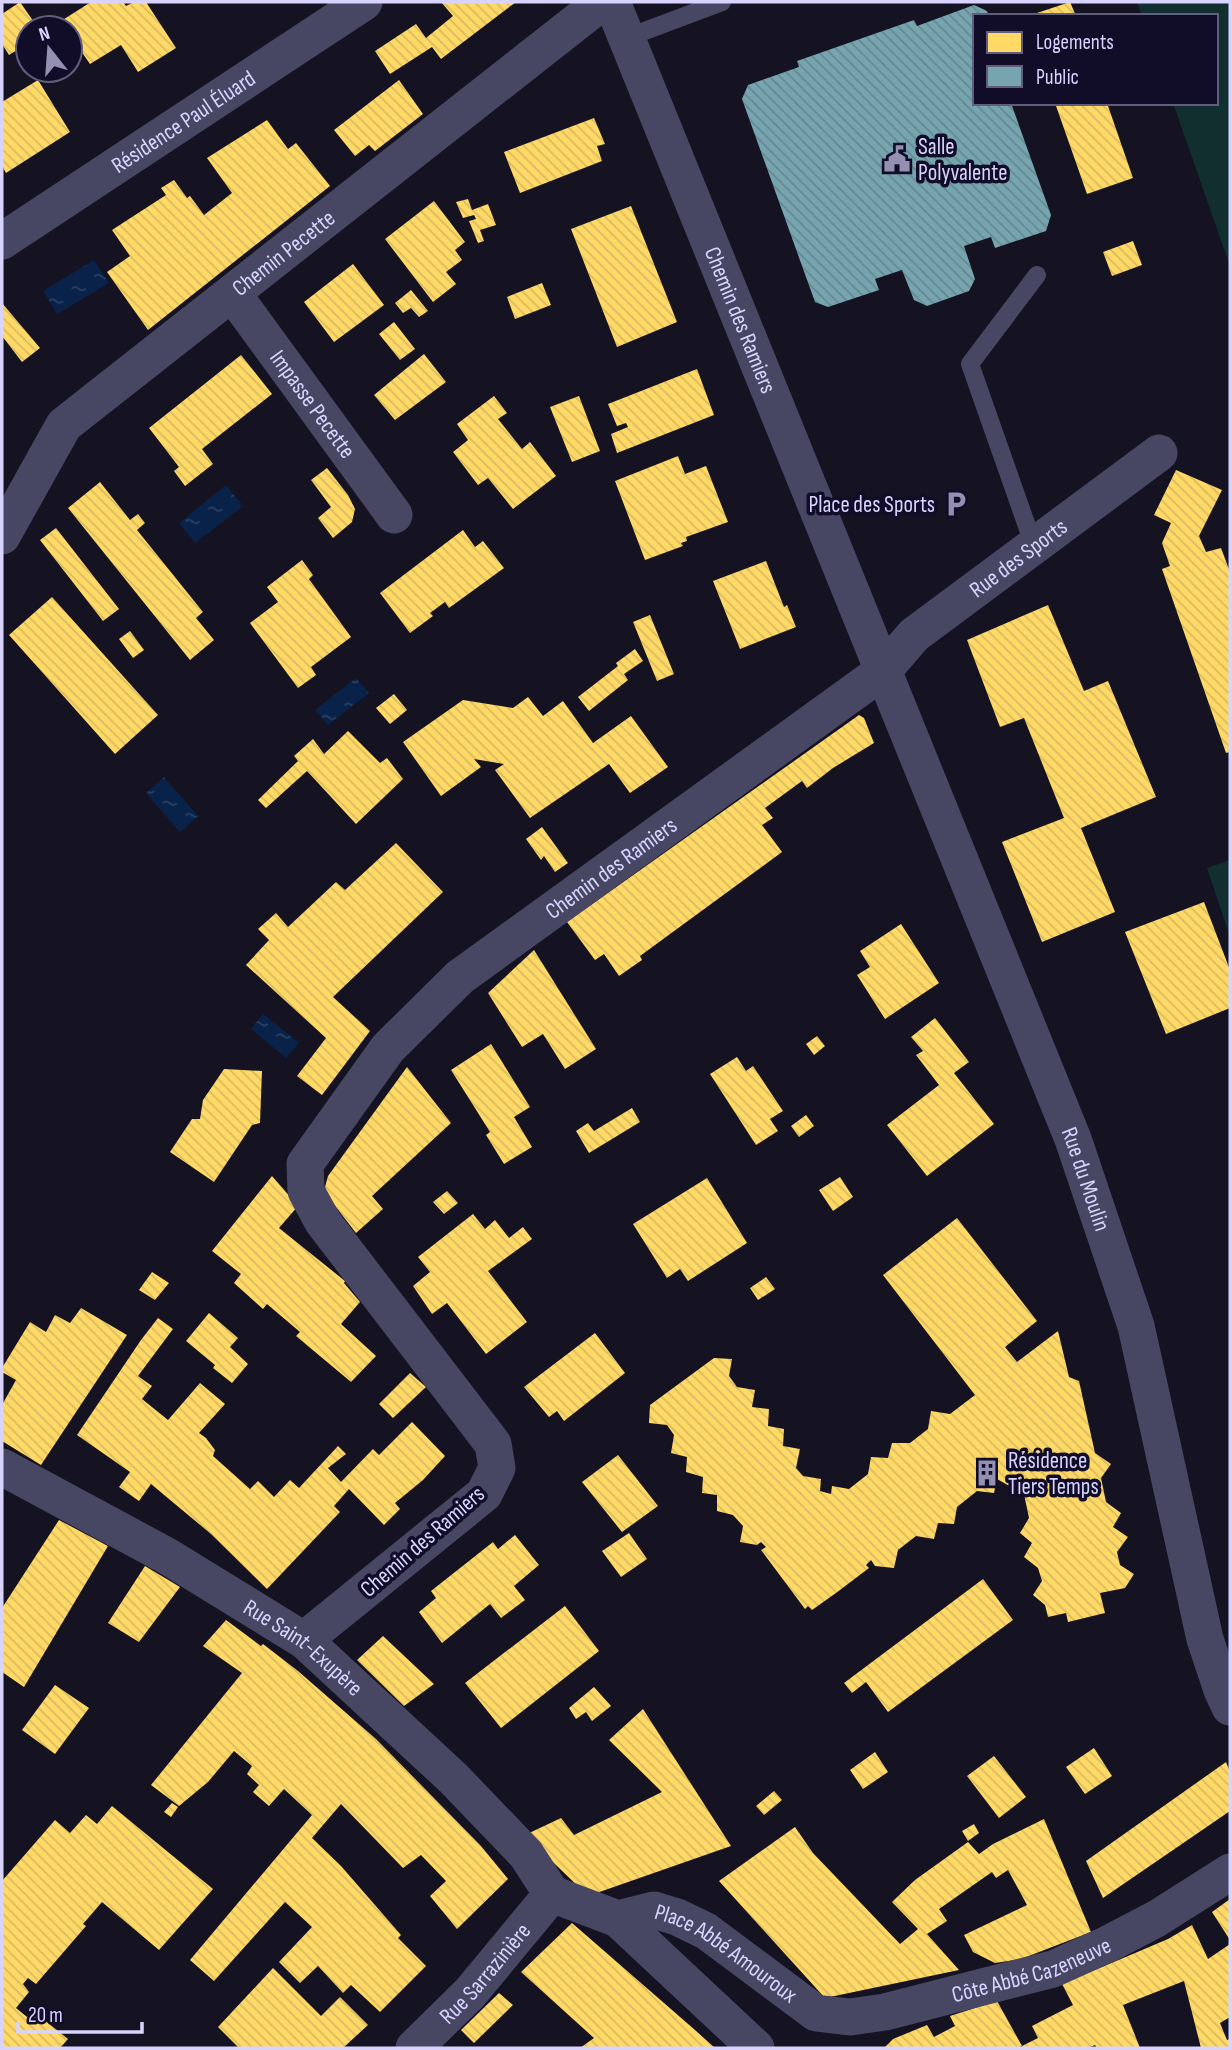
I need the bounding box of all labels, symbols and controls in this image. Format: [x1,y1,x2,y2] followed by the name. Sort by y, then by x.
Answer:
[14,14,84,84] north arrow
[973,14,1218,105] legend
[36,22,53,47] text: N
[1036,30,1114,55] text: Logements
[106,65,261,180] street label: Résidence Paul Éluard
[1036,65,1079,90] text: Public
[918,133,1007,187] place label: Salle Polyvalente
[882,144,912,174] public building icon: Salle Polyvalente
[227,204,341,303] street label: Chemin Pecette
[698,243,782,398] street label: Chemin des Ramiers
[263,345,361,464] street label: Impasse Pecette
[941,489,971,519] parking icon: Place des Sports
[809,491,935,519] place label: Place des Sports
[964,513,1073,604] street label: Rue des Sports
[540,812,683,926] street label: Chemin des Ramiers
[1055,1123,1116,1235] street label: Rue du Moulin
[1008,1447,1099,1501] place label: Résidence Tiers Temps
[972,1458,1002,1488] building icon: Résidence Tiers Temps
[355,1480,491,1603] street label: Chemin des Ramiers
[238,1594,368,1702] street label: Rue Saint-Exupère
[651,1898,803,2009] street label: Place Abbé Amouroux
[434,1918,537,2030] street label: Rue Sarrazinière
[949,1932,1116,2009] street label: Côte Abbé Cazeneuve
[18,1990,142,2034] scale bar
[28,2003,63,2028] text: 20 m

